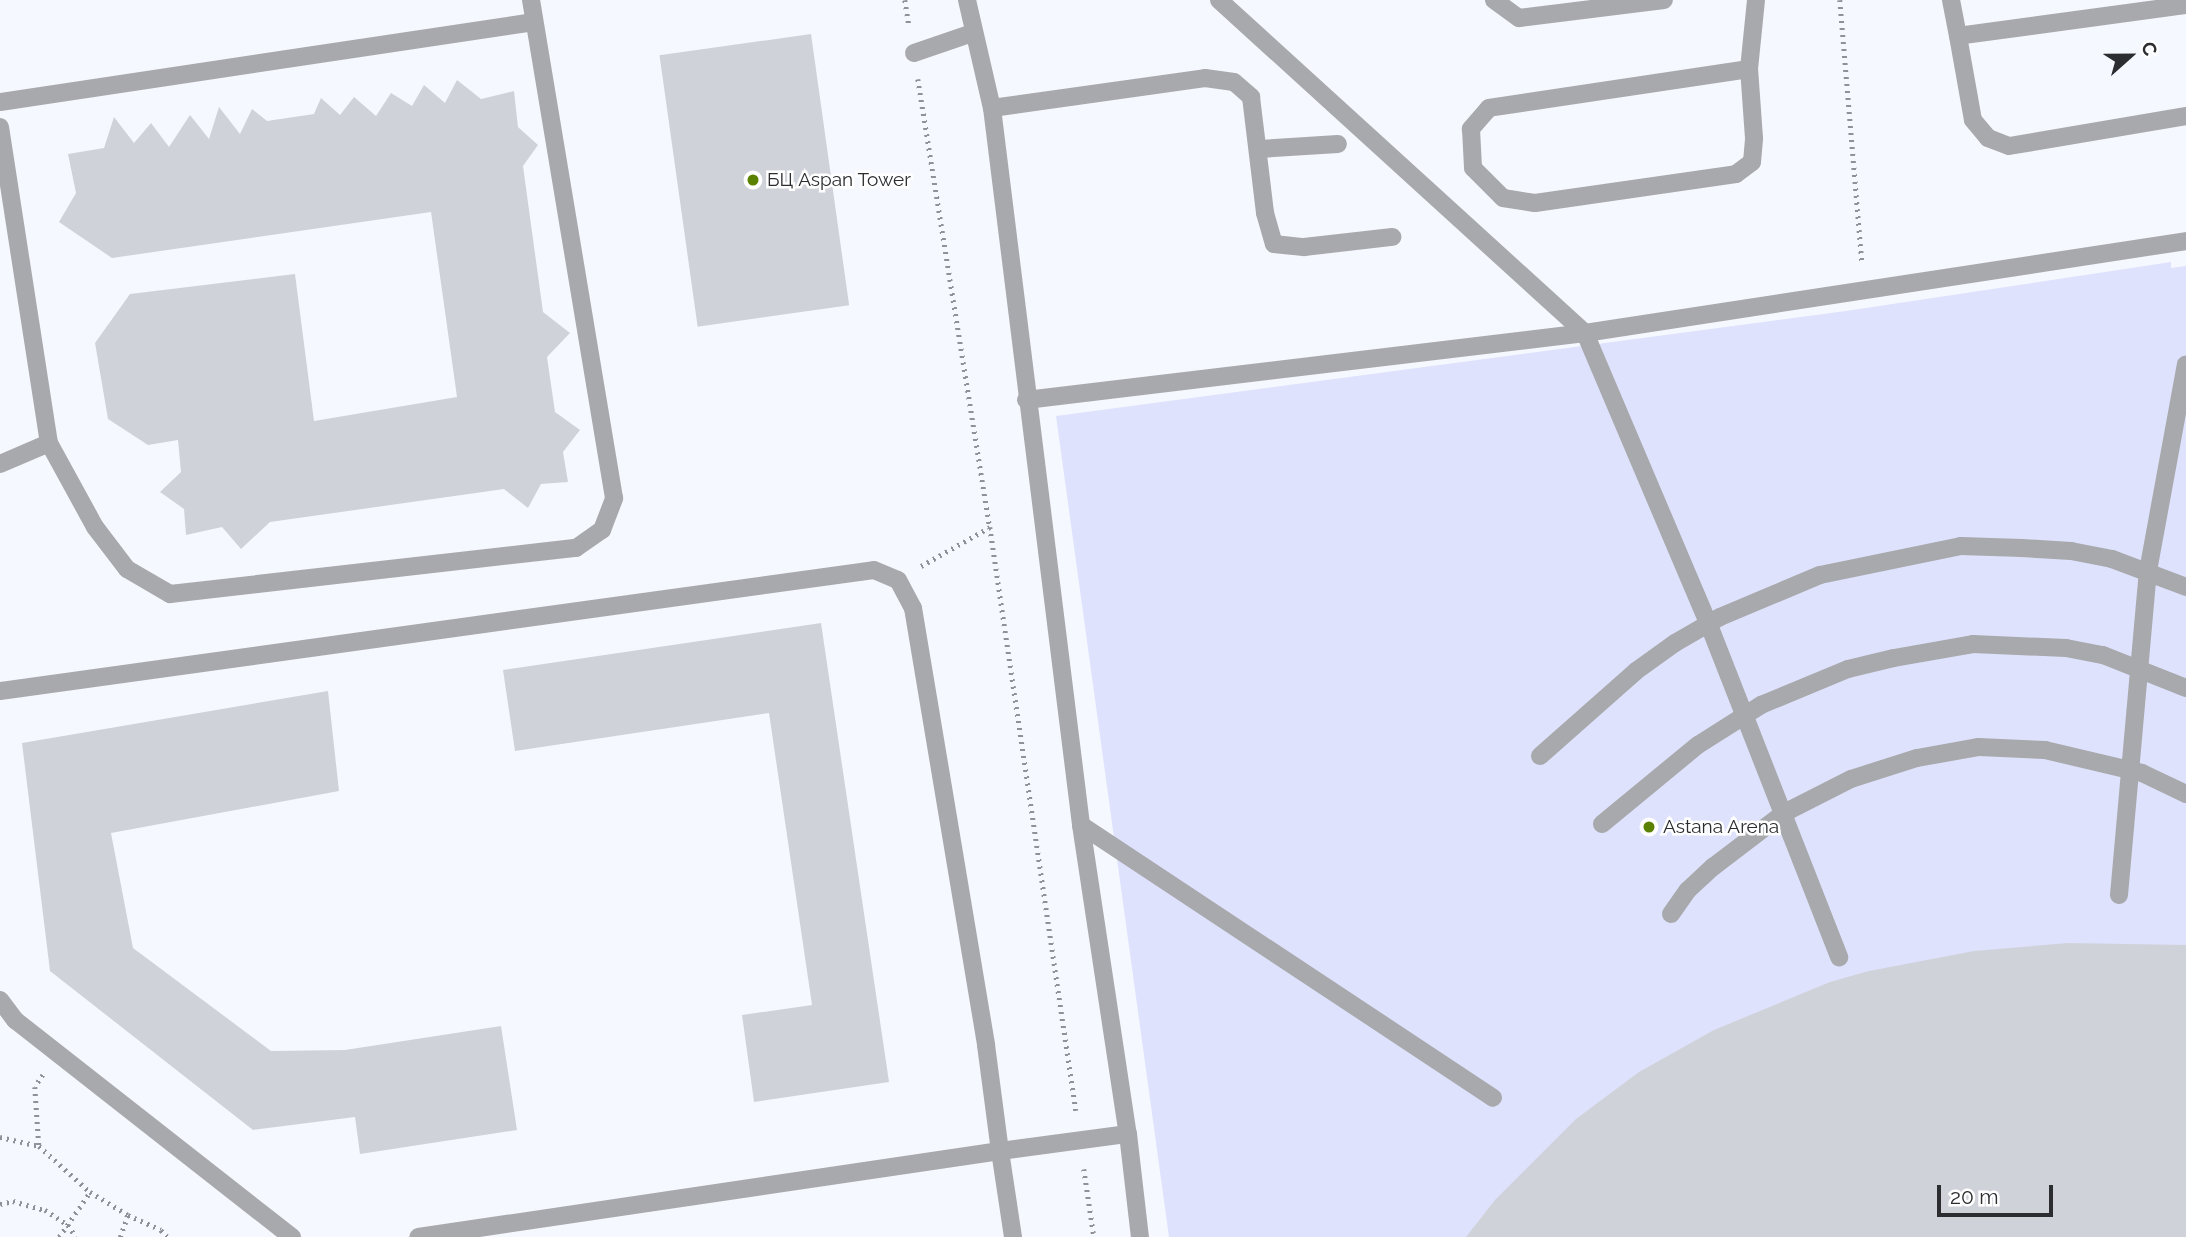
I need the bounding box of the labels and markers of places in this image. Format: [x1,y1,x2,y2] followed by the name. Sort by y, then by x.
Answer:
[767,169,911,191] place label: БЦ Aspan Tower
[745,172,761,188] marker: БЦ Aspan Tower
[1663,816,1780,838] place label: Astana Arena
[1641,819,1657,835] marker: Astana Arena

